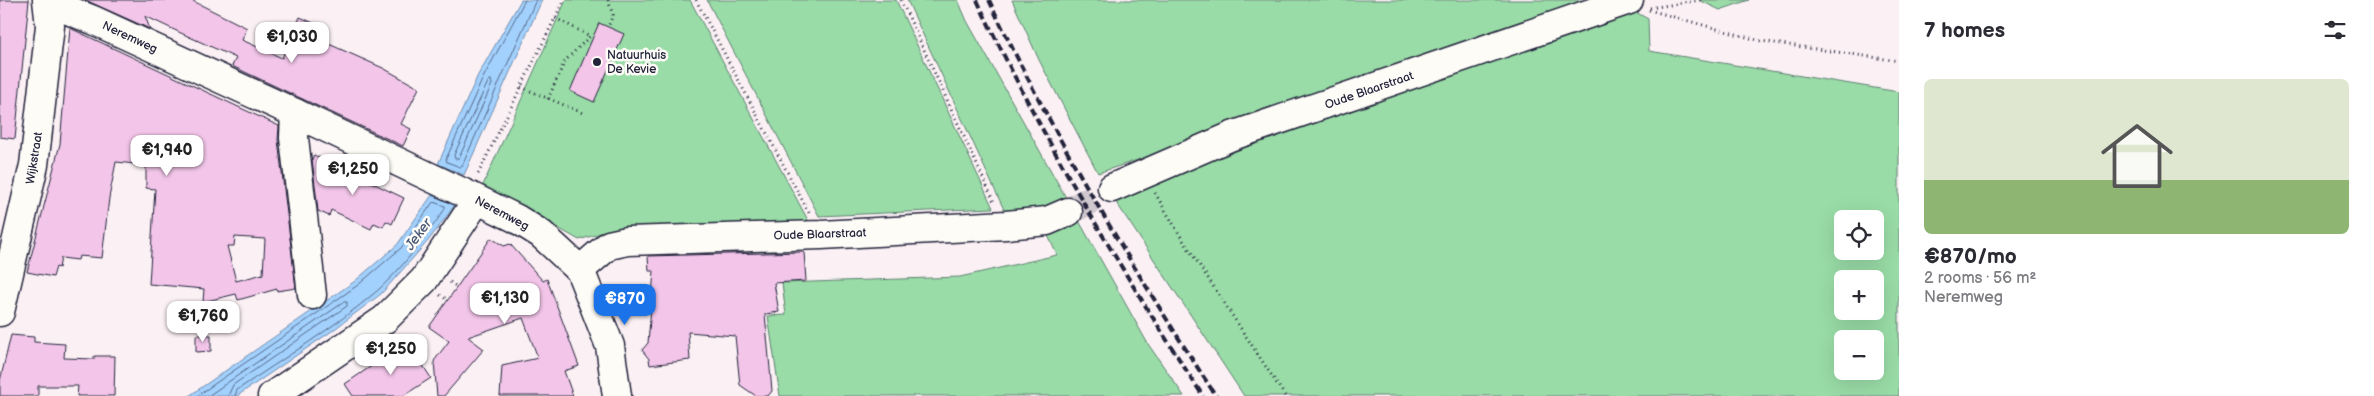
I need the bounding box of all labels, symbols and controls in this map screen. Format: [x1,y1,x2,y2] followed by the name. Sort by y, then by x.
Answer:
[2321,16,2349,44] icon: filters
[100,18,160,57] street label: Neremweg
[1924,18,2005,43] text: 7 homes
[251,22,333,64] pin: €1,030
[266,28,318,47] text: €1,030
[607,48,666,77] place label: Natuurhuis De Kevie
[591,56,603,68] marker: Natuurhuis De Kevie
[1323,68,1416,113] street label: Oude Blaarstraat
[2092,111,2182,201] icon: home
[23,130,46,185] street label: Wijkstraat
[126,134,208,177] pin: €1,940
[141,141,193,160] text: €1,940
[312,154,394,196] pin: €1,250
[327,160,379,179] text: €1,250
[472,193,531,234] street label: Neremweg
[1834,210,1884,380] map controls
[1834,210,1884,260] button: locate
[401,214,436,254] water label: Jeker
[773,225,867,244] street label: Oude Blaarstraat
[1924,244,2017,269] text: €870/mo
[1924,269,2036,288] text: 2 rooms · 56 m²
[1834,270,1884,320] button: +
[464,282,546,325] pin: €1,130
[595,284,655,326] pin: €870
[1924,288,2003,307] text: Neremweg
[481,289,529,308] text: €1,130
[605,290,645,309] text: €870
[162,300,244,343] pin: €1,760
[178,307,228,326] text: €1,760
[1834,330,1884,380] button: −
[350,334,432,376] pin: €1,250
[365,340,417,359] text: €1,250

